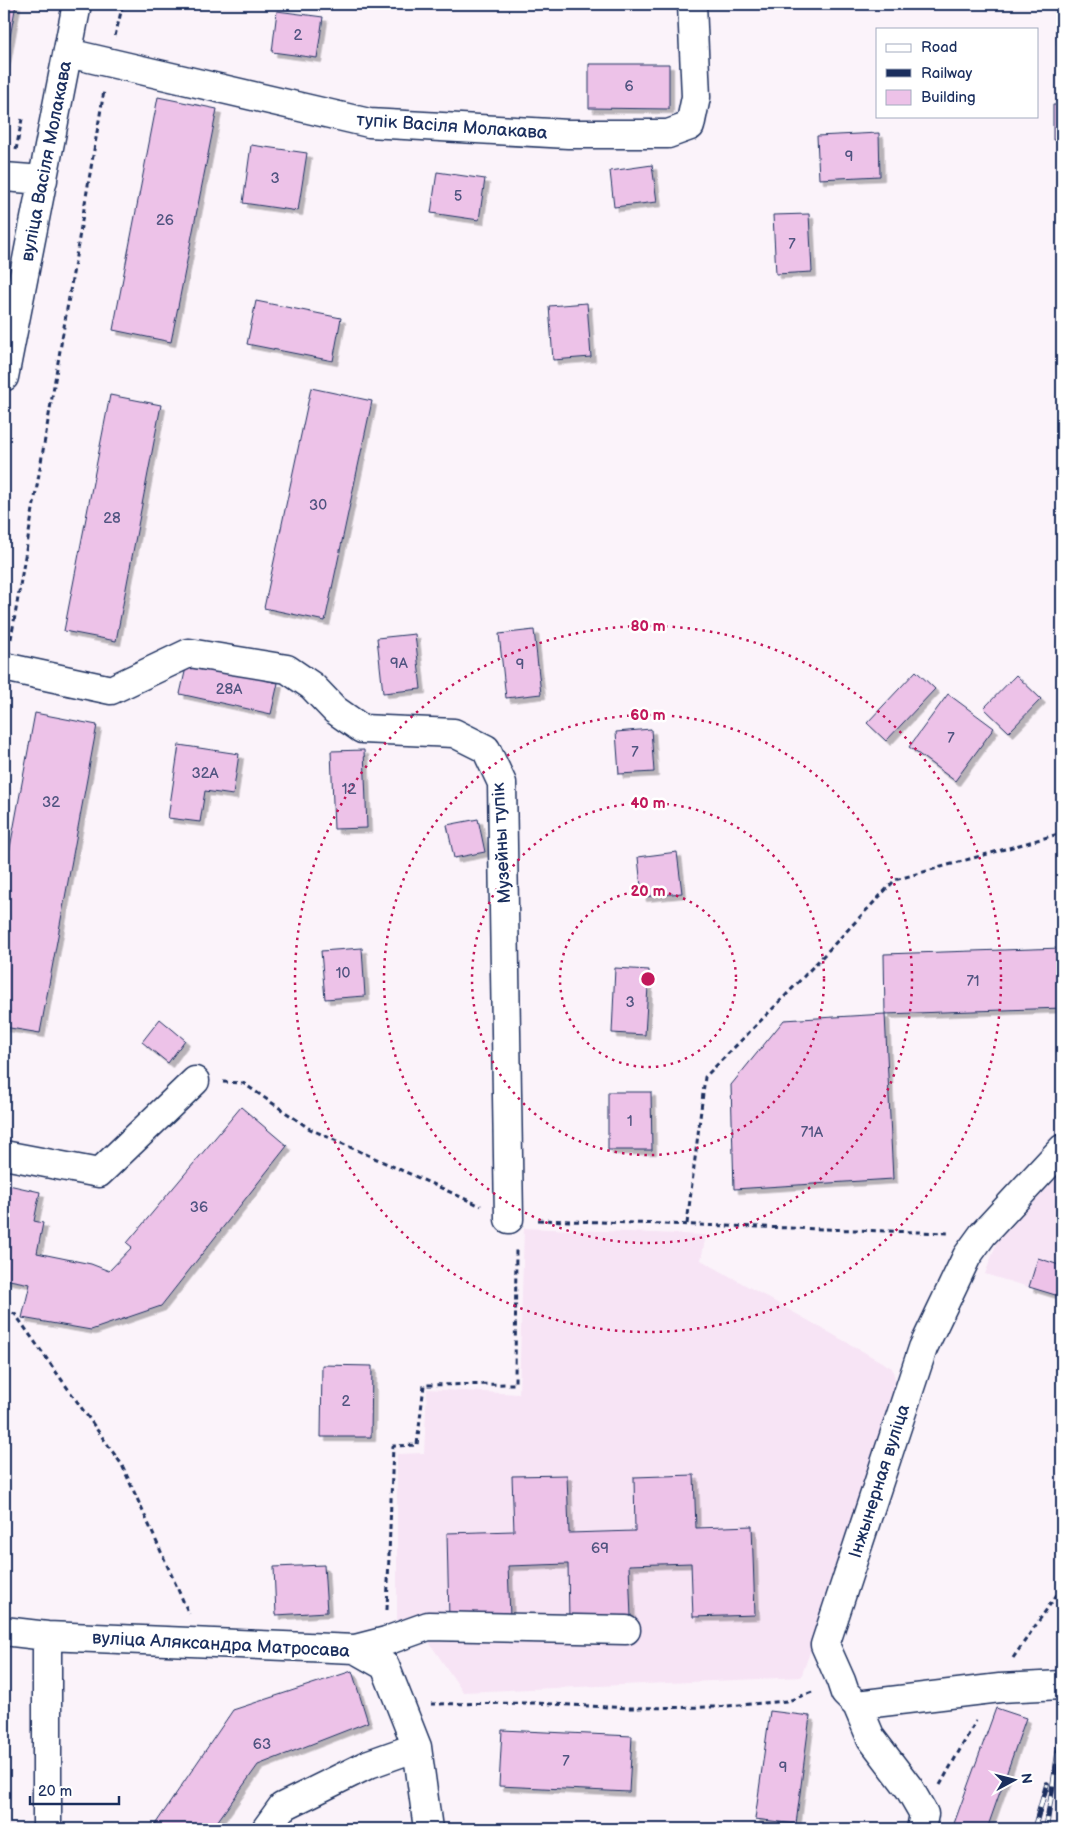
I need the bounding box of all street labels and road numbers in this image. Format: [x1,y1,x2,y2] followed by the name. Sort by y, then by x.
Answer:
[17,59,76,263] street label: вуліца Васіля Молакава
[356,109,549,144] street label: тупік Васіля Молакава
[488,781,515,904] street label: Музейны тупік
[845,1401,914,1561] street label: Інжынерная вуліца
[91,1627,351,1662] street label: вуліца Аляксандра Матросава

